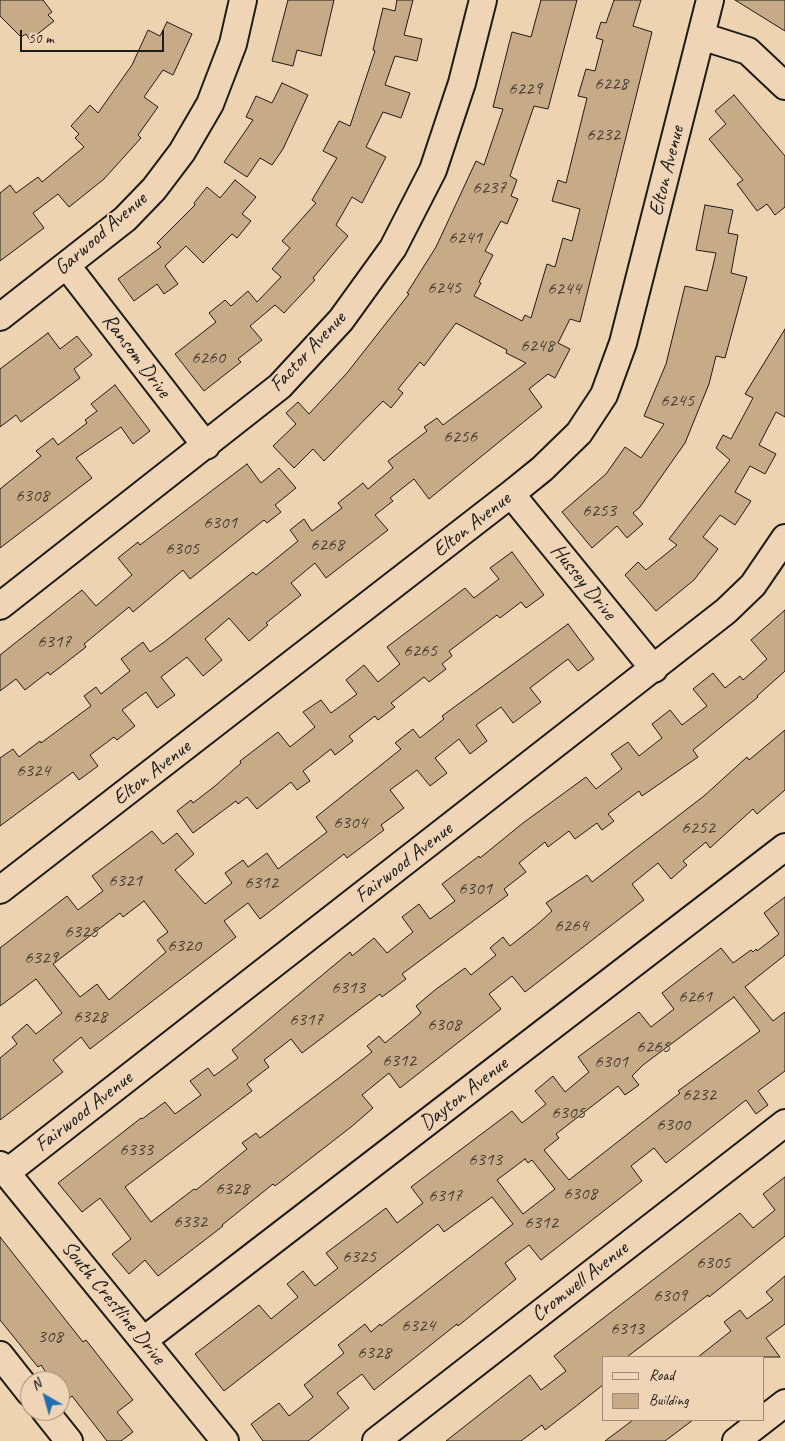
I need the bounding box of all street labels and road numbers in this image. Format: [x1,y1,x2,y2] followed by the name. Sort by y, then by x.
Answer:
[644,123,690,219] street label: Elton Avenue
[50,187,152,281] street label: Garwood Avenue
[264,307,352,397] street label: Factor Avenue
[96,309,176,403] street label: Ransom Drive
[428,487,516,563] street label: Elton Avenue
[545,539,621,625] street label: Hussey Drive
[108,735,196,811] street label: Elton Avenue
[350,817,458,909] street label: Fairwood Avenue
[415,1052,513,1136] street label: Dayton Avenue
[30,1066,138,1158] street label: Fairwood Avenue
[55,1236,171,1370] street label: South Crestline Drive
[527,1236,633,1328] street label: Cromwell Avenue

